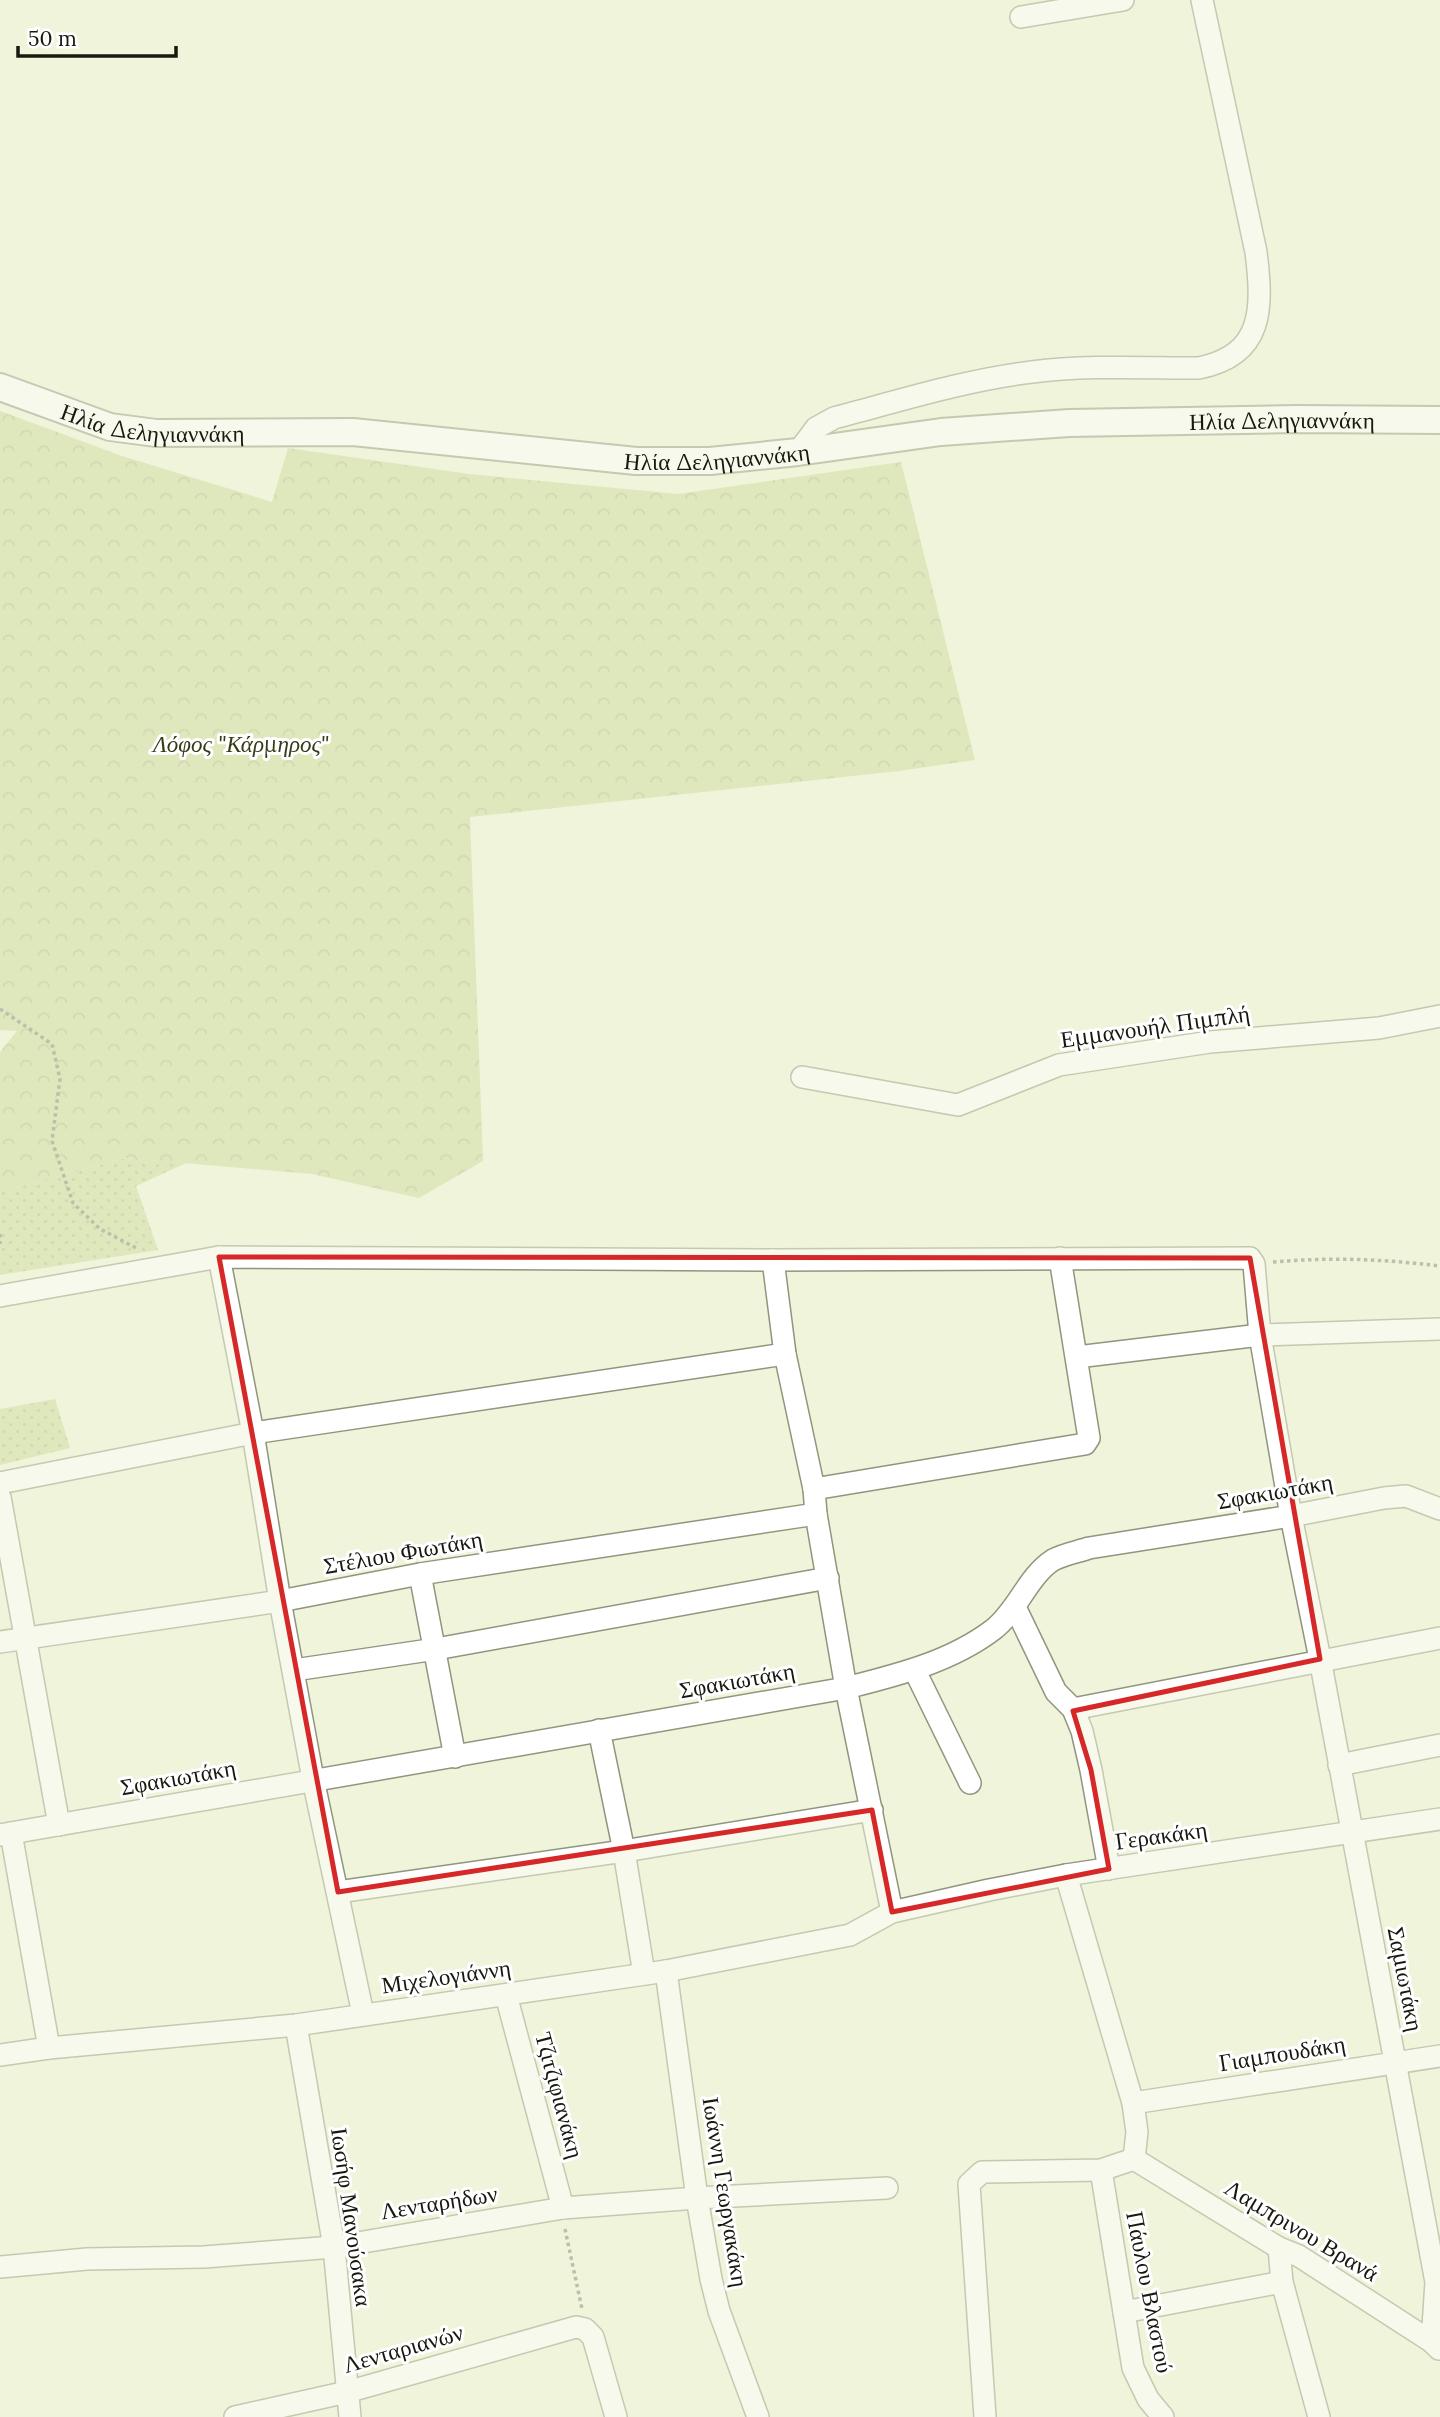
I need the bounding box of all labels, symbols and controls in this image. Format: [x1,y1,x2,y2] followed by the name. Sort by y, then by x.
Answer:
[18,14,175,58] scale bar
[28,25,77,52] text: 50 m
[57,396,245,448] street label: Ηλία Δεληγιαννάκη
[1189,404,1375,435] street label: Ηλία Δεληγιαννάκη
[623,436,811,476] street label: Ηλία Δεληγιαννάκη
[151,729,329,758] park label: Λόφος "Κάρμηρος"
[1058,998,1252,1054] street label: Εµµανουήλ Πιµπλή
[1215,1467,1335,1515] street label: Σφακιωτάκη
[321,1524,485,1580] street label: Στέλιου Φιωτάκη
[677,1656,797,1704] street label: Σφακιωτάκη
[118,1753,238,1801] street label: Σφακιωτάκη
[1113,1814,1209,1856] street label: Γερακάκη
[1382,1924,1430,2034] street label: Σαμιωτάκη
[379,1953,513,1999] street label: Μιχελογιάννη
[529,2029,591,2161] street label: Τζιτζιφιανάκη
[1217,2029,1347,2077] street label: Γιαμπουδάκη
[697,2095,755,2289] street label: Ιωάννη Γεωργακάκη
[325,2126,379,2308] street label: Ιωσήφ Μανούσακα
[1220,2173,1384,2287] street label: Λαμπρινου Βρανά
[378,2178,500,2226] street label: Λενταρήδων
[1120,2209,1180,2375] street label: Πάυλου Βλαστού
[340,2317,466,2379] street label: Λενταριανών

